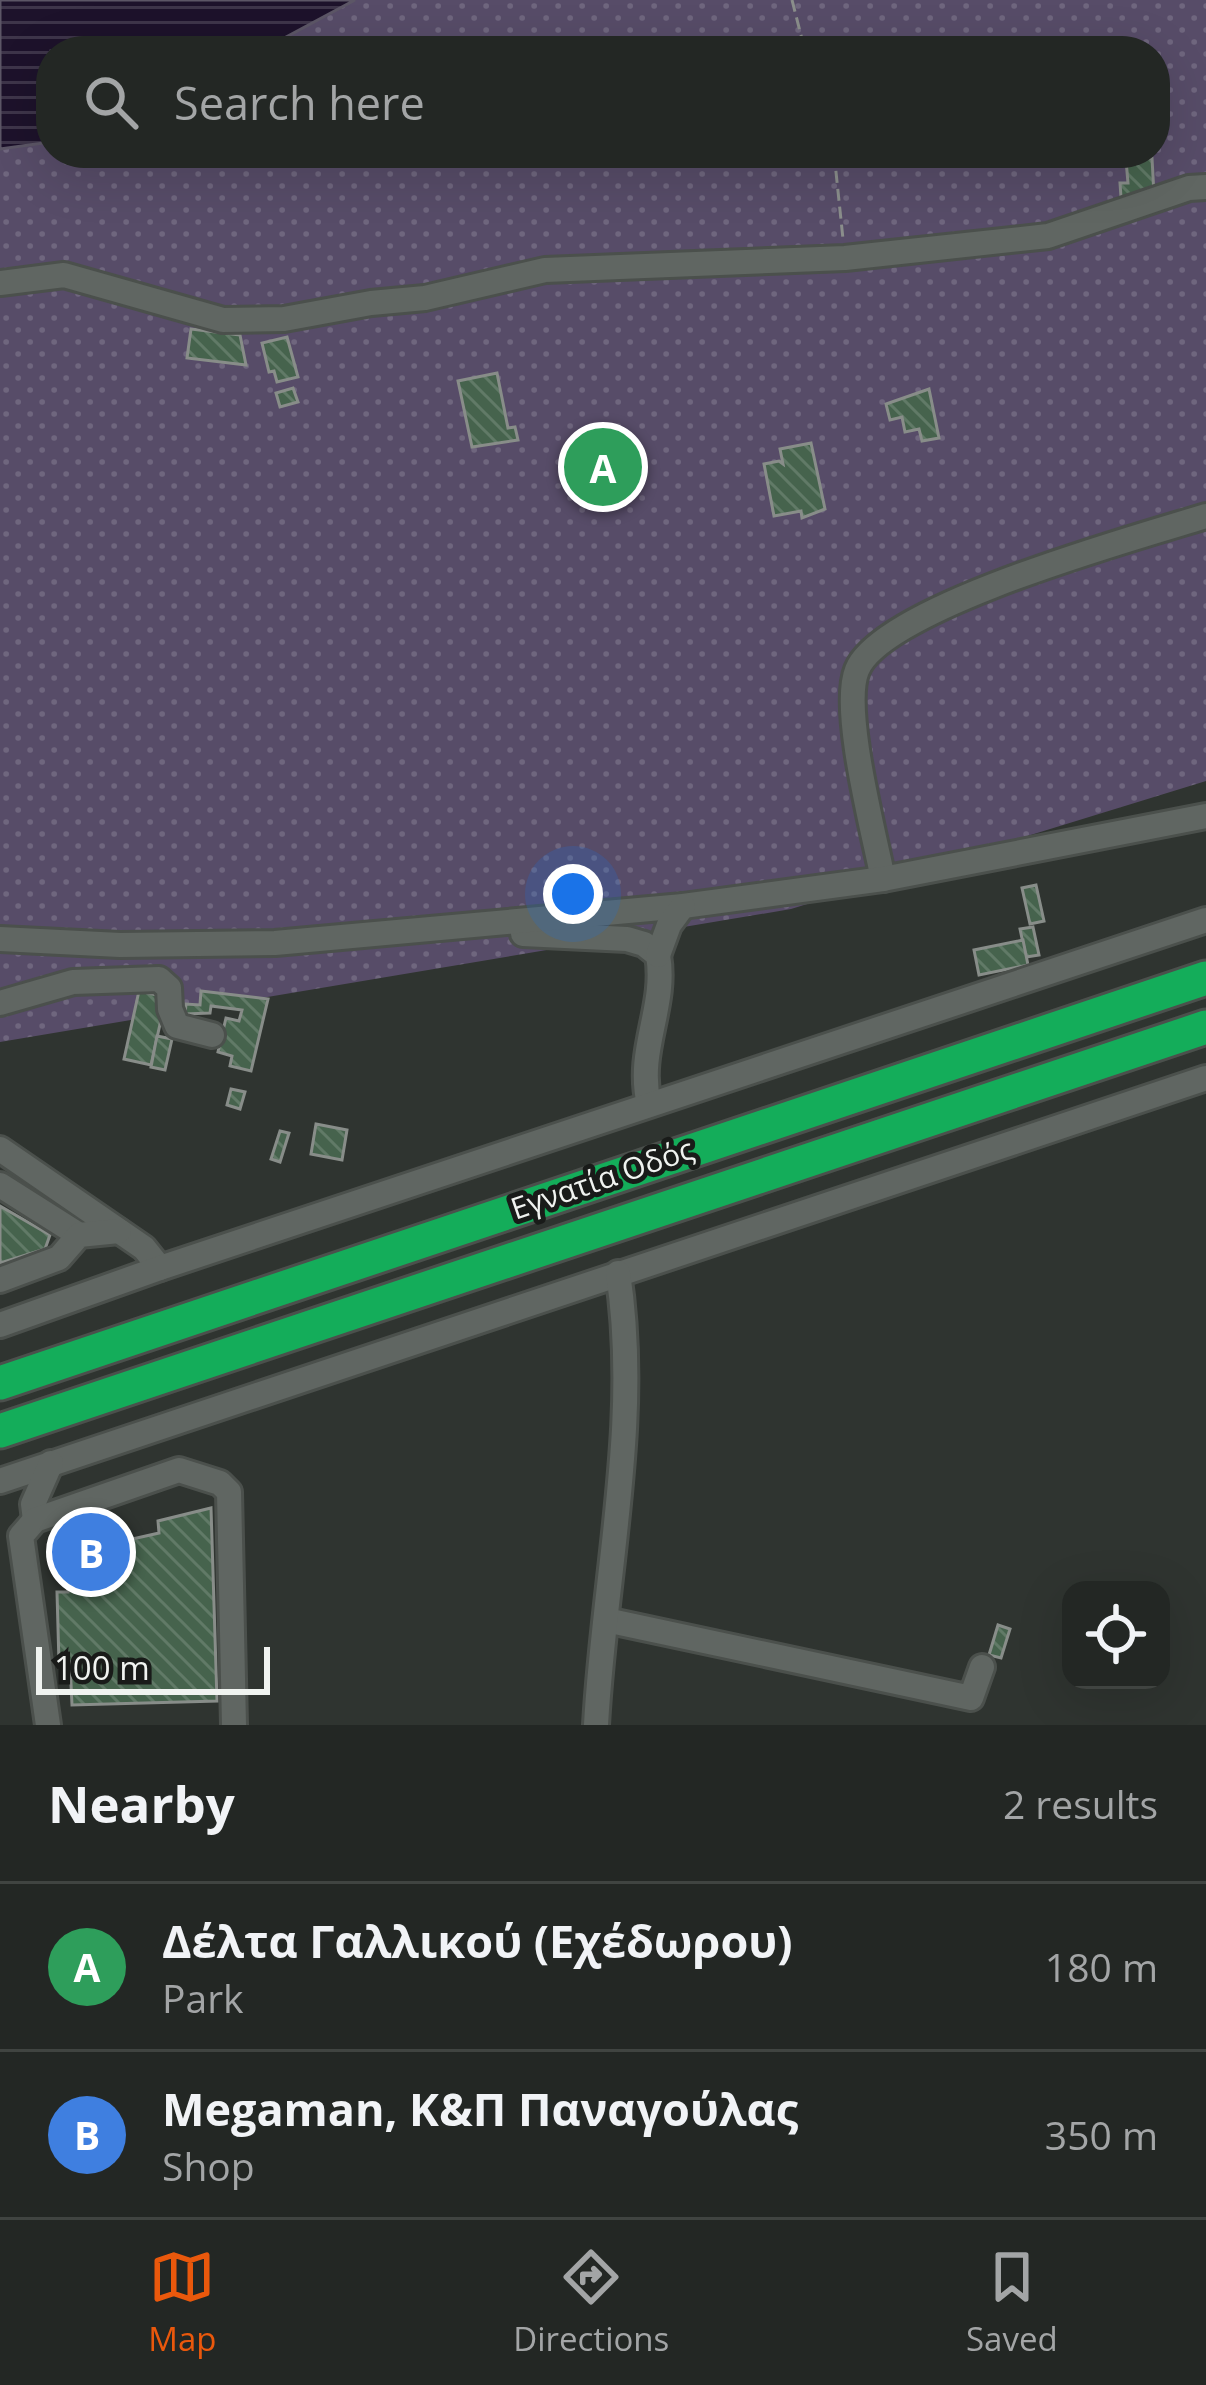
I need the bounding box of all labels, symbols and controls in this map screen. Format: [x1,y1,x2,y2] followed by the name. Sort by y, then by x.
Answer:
[36,36,1170,168] search box
[78,69,144,135] icon: search
[174,72,425,133] text: Search here
[564,422,642,512] pin: A
[543,864,603,924] your location
[505,1128,699,1228] street label: Εγνατία Οδός
[52,1507,130,1597] pin: B
[1062,1581,1170,1689] map controls
[1062,1581,1170,1689] button: locate
[36,1641,270,1694] scale bar
[54,1645,150,1690] text: 100 m
[48,1768,235,1838] text: Nearby
[1003,1777,1158,1830] text: 2 results
[162,1910,793,1971] text: Δέλτα Γαλλικού (Εχέδωρου)
[74,1940,100,1993] text: A
[1045,1940,1158,1993] text: 180 m
[162,1971,244,2024] text: Park
[162,2078,798,2139] text: Megaman, Κ&Π Παναγούλας
[74,2108,100,2161] text: B
[1045,2108,1158,2161] text: 350 m
[162,2139,255,2192] text: Shop
[148,2244,217,2361] tab: Map
[513,2244,669,2361] tab: Directions
[966,2244,1058,2361] tab: Saved

